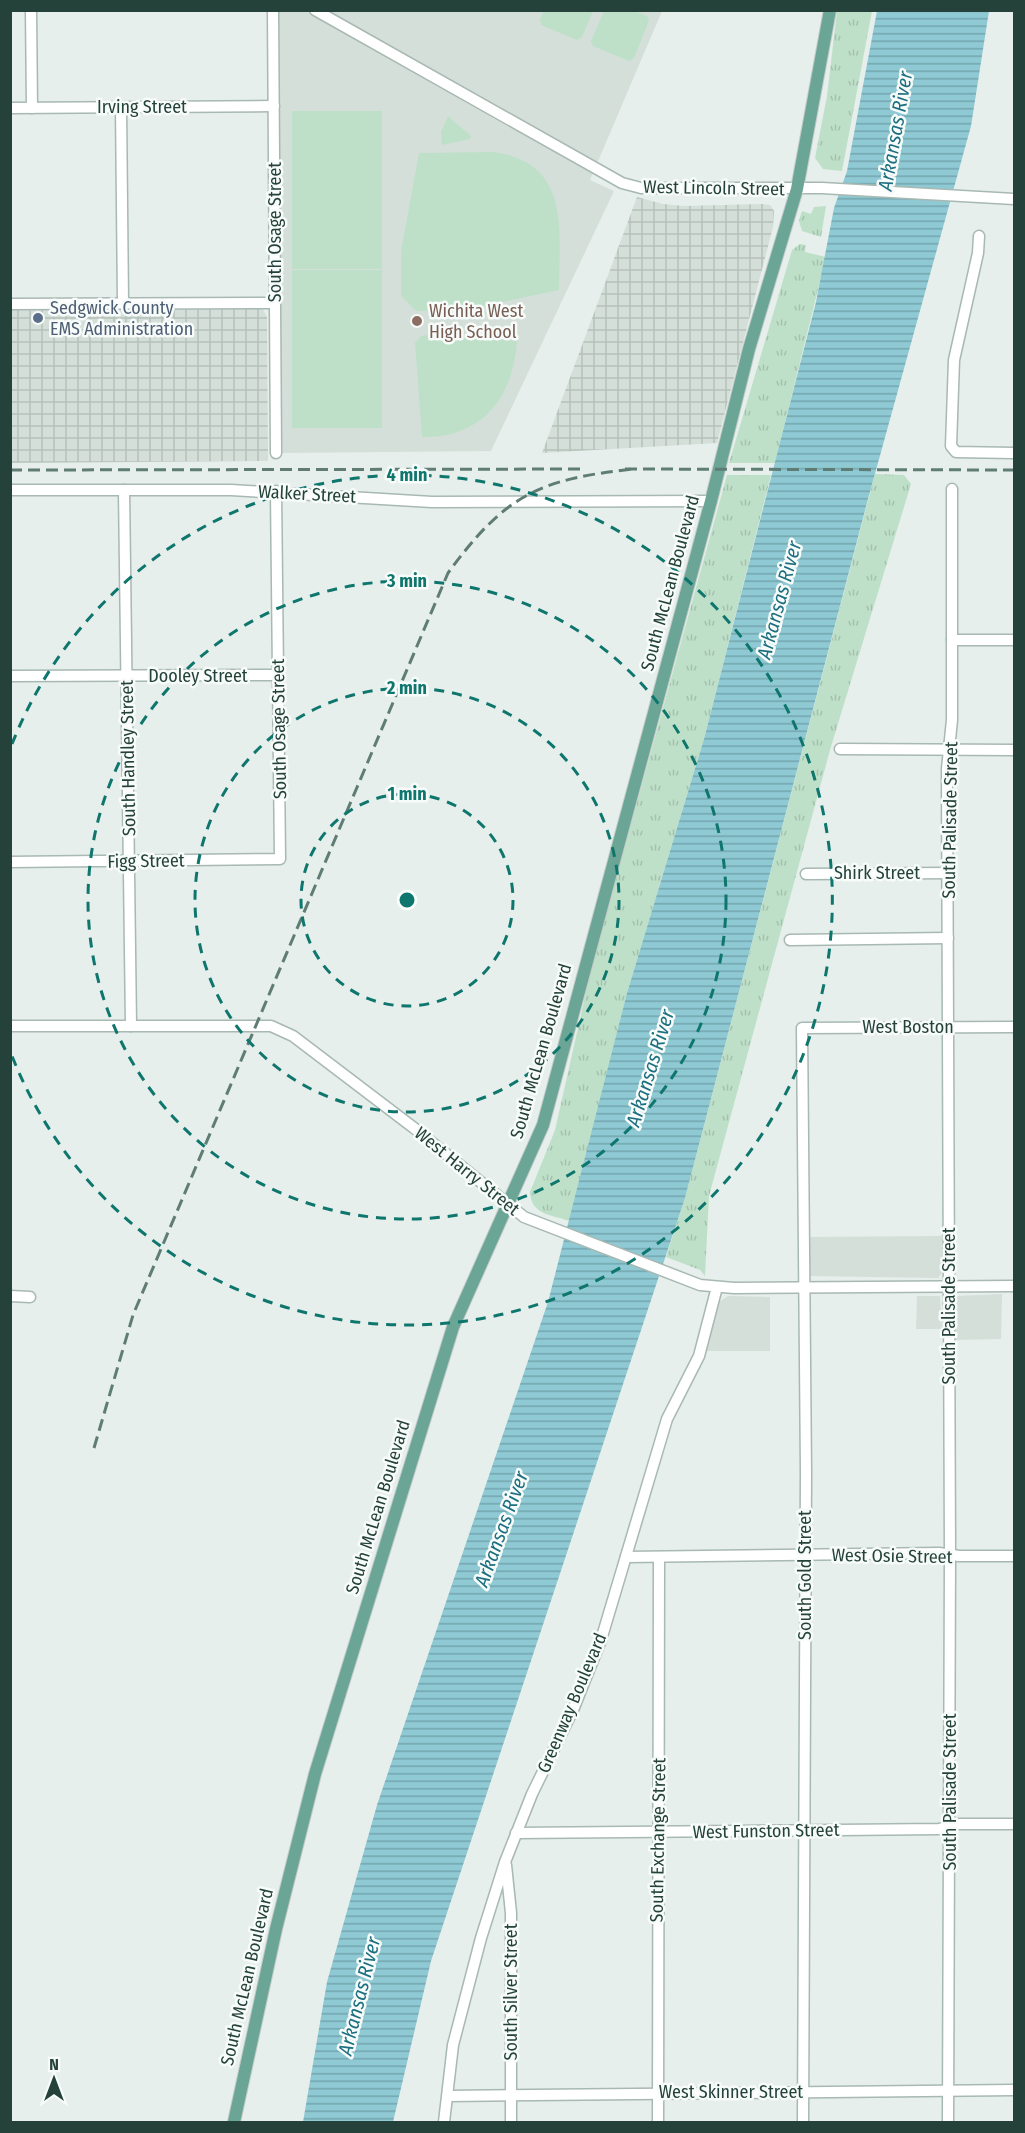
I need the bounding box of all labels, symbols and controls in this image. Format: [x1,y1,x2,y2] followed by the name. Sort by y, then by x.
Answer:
[873,68,918,194] water label: Arkansas River
[97,96,187,118] street label: Irving Street
[264,162,286,302] street label: South Osage Street
[643,176,785,200] street label: West Lincoln Street
[50,297,193,340] place label: Sedgwick County EMS Administration
[429,300,523,343] place label: Wichita West High School
[31,311,45,325] marker: Sedgwick County EMS Administration
[410,314,424,328] marker: Wichita West High School
[387,464,427,486] text: 4 min
[257,480,357,508] street label: Walker Street
[636,493,704,673] street label: South McLean Boulevard
[751,537,807,663] water label: Arkansas River
[386,570,427,592] text: 3 min
[267,658,291,799] street label: South Osage Street
[148,665,248,687] street label: Dooley Street
[386,677,427,699] text: 2 min
[116,680,140,836] street label: South Handley Street
[938,741,962,899] street label: South Palisade Street
[387,783,427,805] text: 1 min
[107,849,185,873] street label: Figg Street
[834,862,920,884] street label: Shirk Street
[397,890,417,910] centre of rings
[505,961,577,1141] street label: South McLean Boulevard
[621,1006,679,1130] water label: Arkansas River
[862,1016,954,1038] street label: West Boston
[410,1122,524,1220] street label: West Harry Street
[938,1227,960,1385] street label: South Palisade Street
[341,1417,415,1597] street label: South McLean Boulevard
[469,1467,533,1591] water label: Arkansas River
[794,1510,816,1640] street label: South Gold Street
[831,1544,953,1568] street label: West Osie Street
[533,1630,611,1776] street label: Greenway Boulevard
[939,1713,961,1871] street label: South Palisade Street
[646,1757,670,1922] street label: South Exchange Street
[692,1819,840,1843] street label: West Funston Street
[216,1886,278,2068] street label: South McLean Boulevard
[500,1923,522,2061] street label: South Silver Street
[332,1933,386,2059] water label: Arkansas River
[24,2049,84,2109] north arrow
[49,2055,59,2074] text: N
[659,2081,803,2103] street label: West Skinner Street

